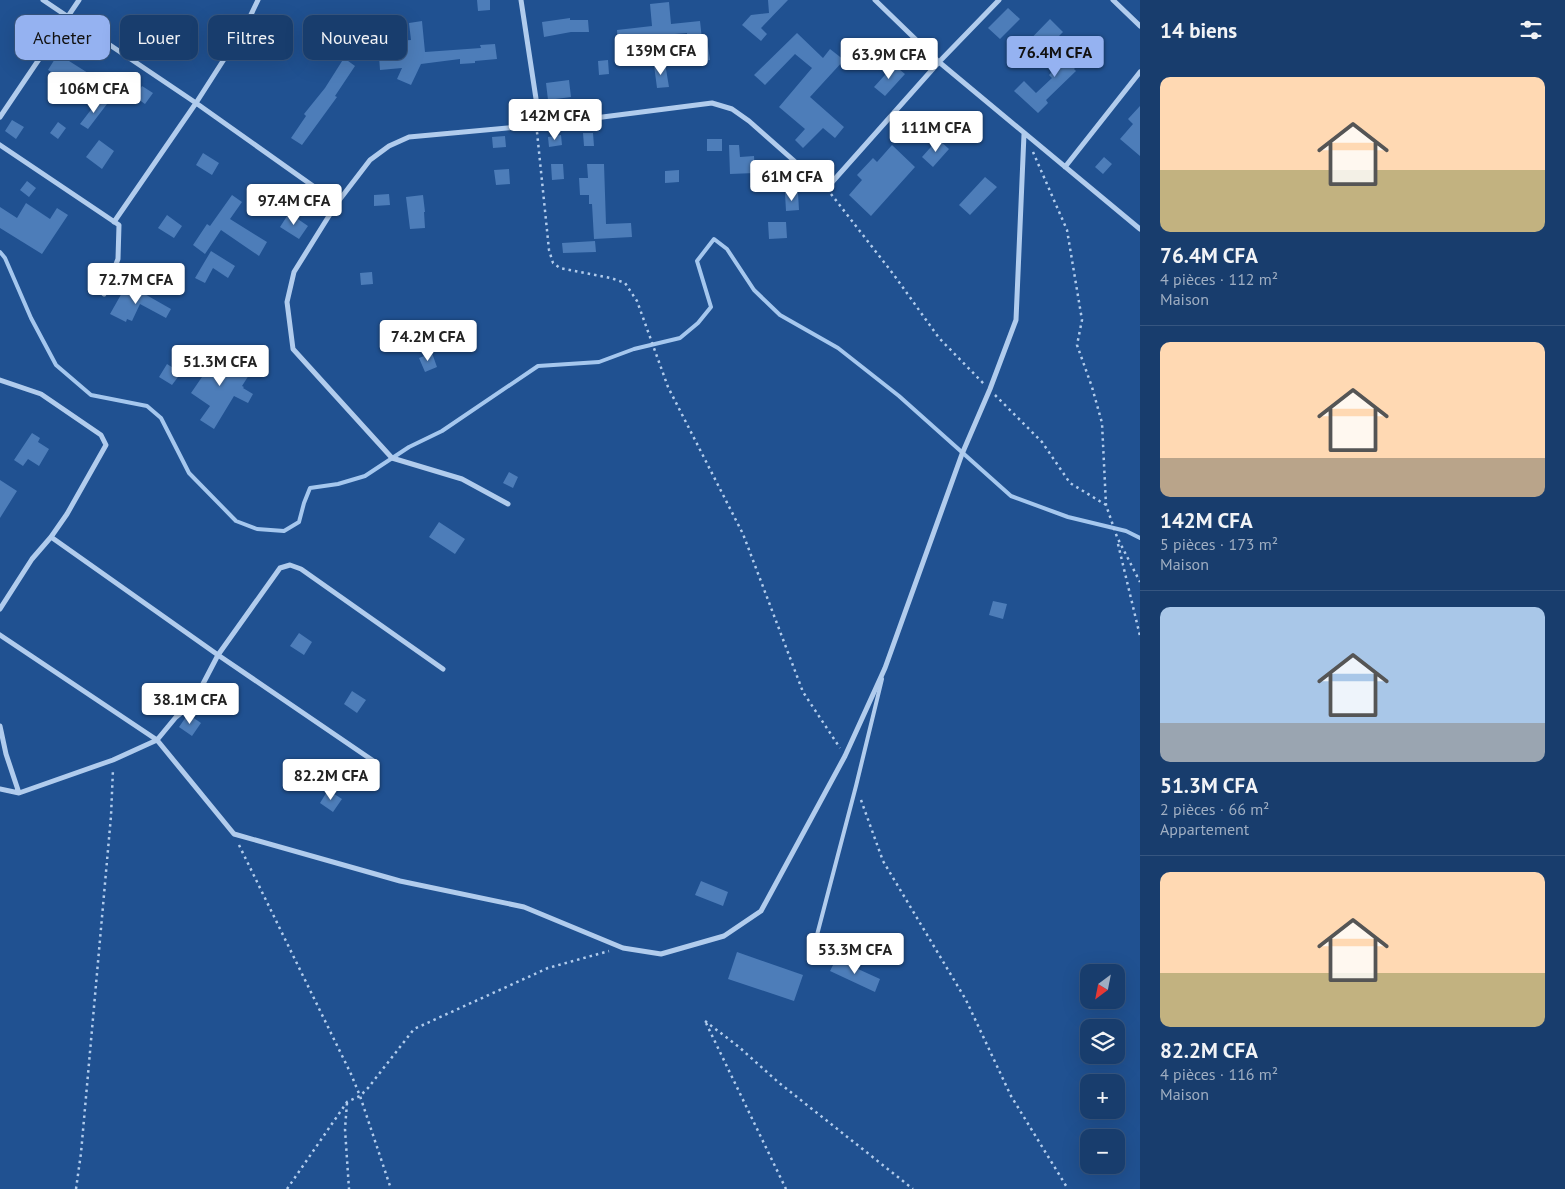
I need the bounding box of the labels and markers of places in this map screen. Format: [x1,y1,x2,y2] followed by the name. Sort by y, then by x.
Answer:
[609,34,713,76] pin: 139M CFA
[998,36,1112,78] pin: 76.4M CFA
[832,38,946,80] pin: 63.9M CFA
[42,72,146,114] pin: 106M CFA
[503,98,607,141] pin: 142M CFA
[884,110,988,153] pin: 111M CFA
[746,160,838,202] pin: 61M CFA
[237,184,351,226] pin: 97.4M CFA
[79,262,193,305] pin: 72.7M CFA
[371,320,485,362] pin: 74.2M CFA
[163,344,277,387] pin: 51.3M CFA
[133,682,247,725] pin: 38.1M CFA
[274,758,388,801] pin: 82.2M CFA
[798,932,912,975] pin: 53.3M CFA

